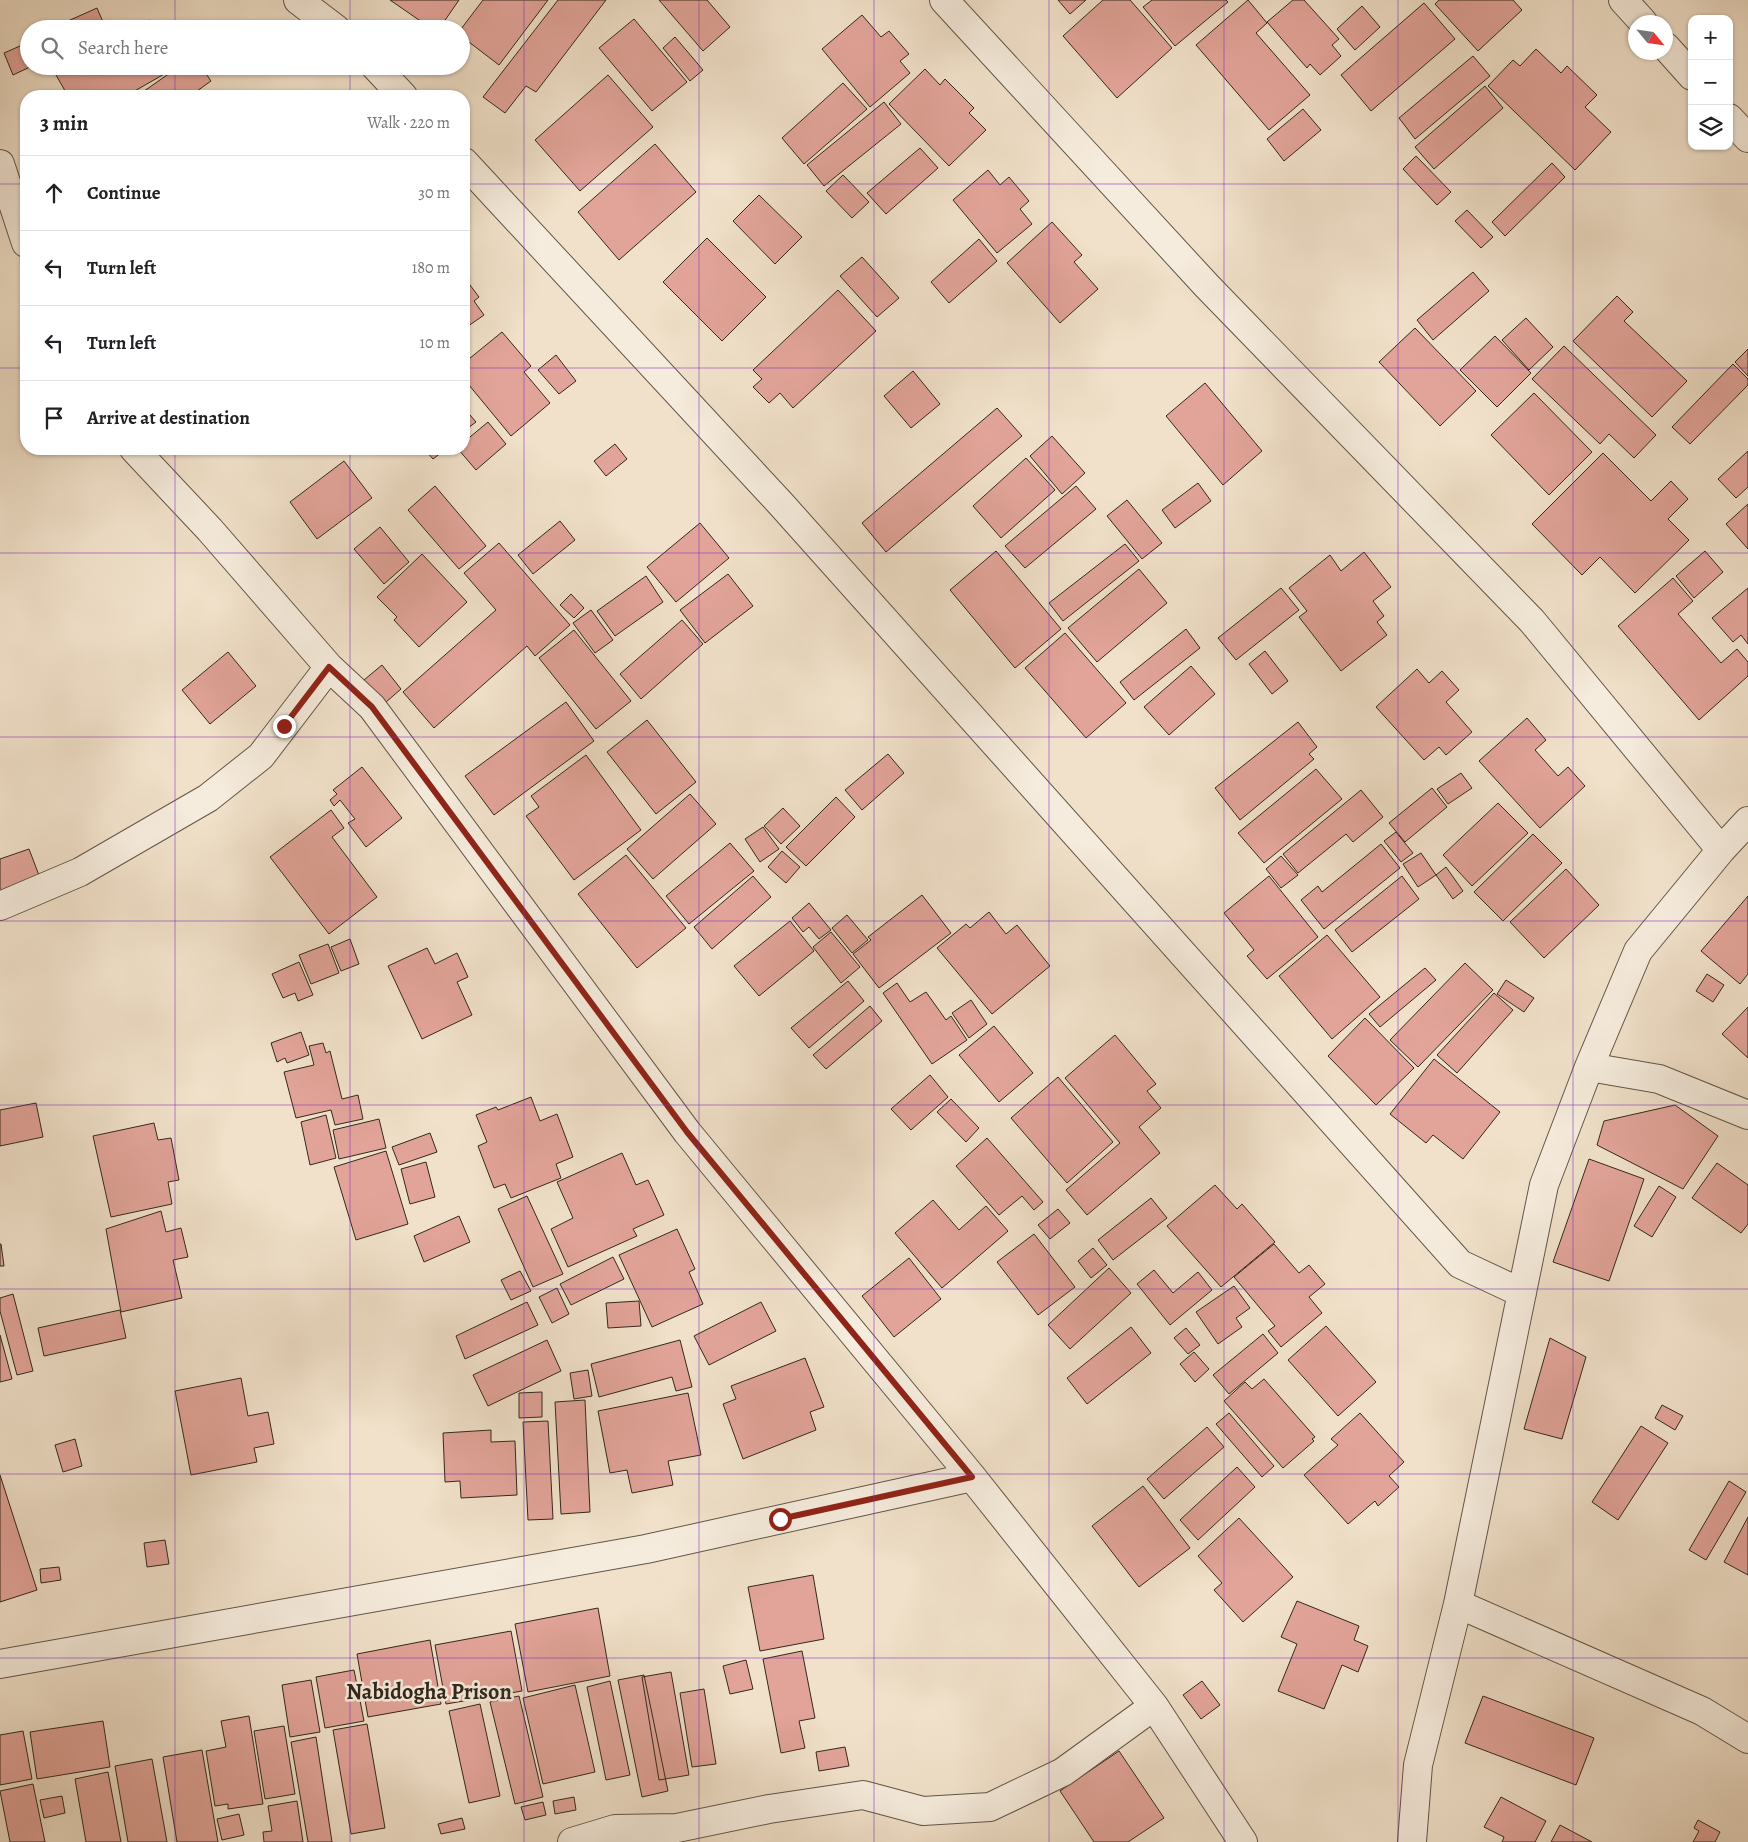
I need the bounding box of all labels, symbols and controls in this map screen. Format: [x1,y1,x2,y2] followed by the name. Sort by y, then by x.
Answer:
[1628,15,1673,60] north arrow
[1688,15,1733,150] map controls
[1688,15,1733,60] button: +
[20,20,470,75] search box
[38,34,66,62] icon: search
[78,35,168,61] text: Search here
[1688,60,1733,105] button: −
[1688,105,1733,150] button: layers
[40,109,88,137] text: 3 min
[367,112,450,134] text: Walk · 220 m
[40,179,68,207] icon: ahead
[87,180,161,206] text: Continue
[418,182,450,204] text: 30 m
[40,254,68,282] icon: left
[87,255,156,281] text: Turn left
[412,257,450,279] text: 180 m
[40,329,68,357] icon: left
[87,330,156,356] text: Turn left
[420,332,450,354] text: 10 m
[40,404,68,432] icon: arrive
[87,405,250,431] text: Arrive at destination
[273,715,296,738] route end
[769,1508,792,1531] route start
[346,1677,512,1707] district label: Nabidogha Prison

